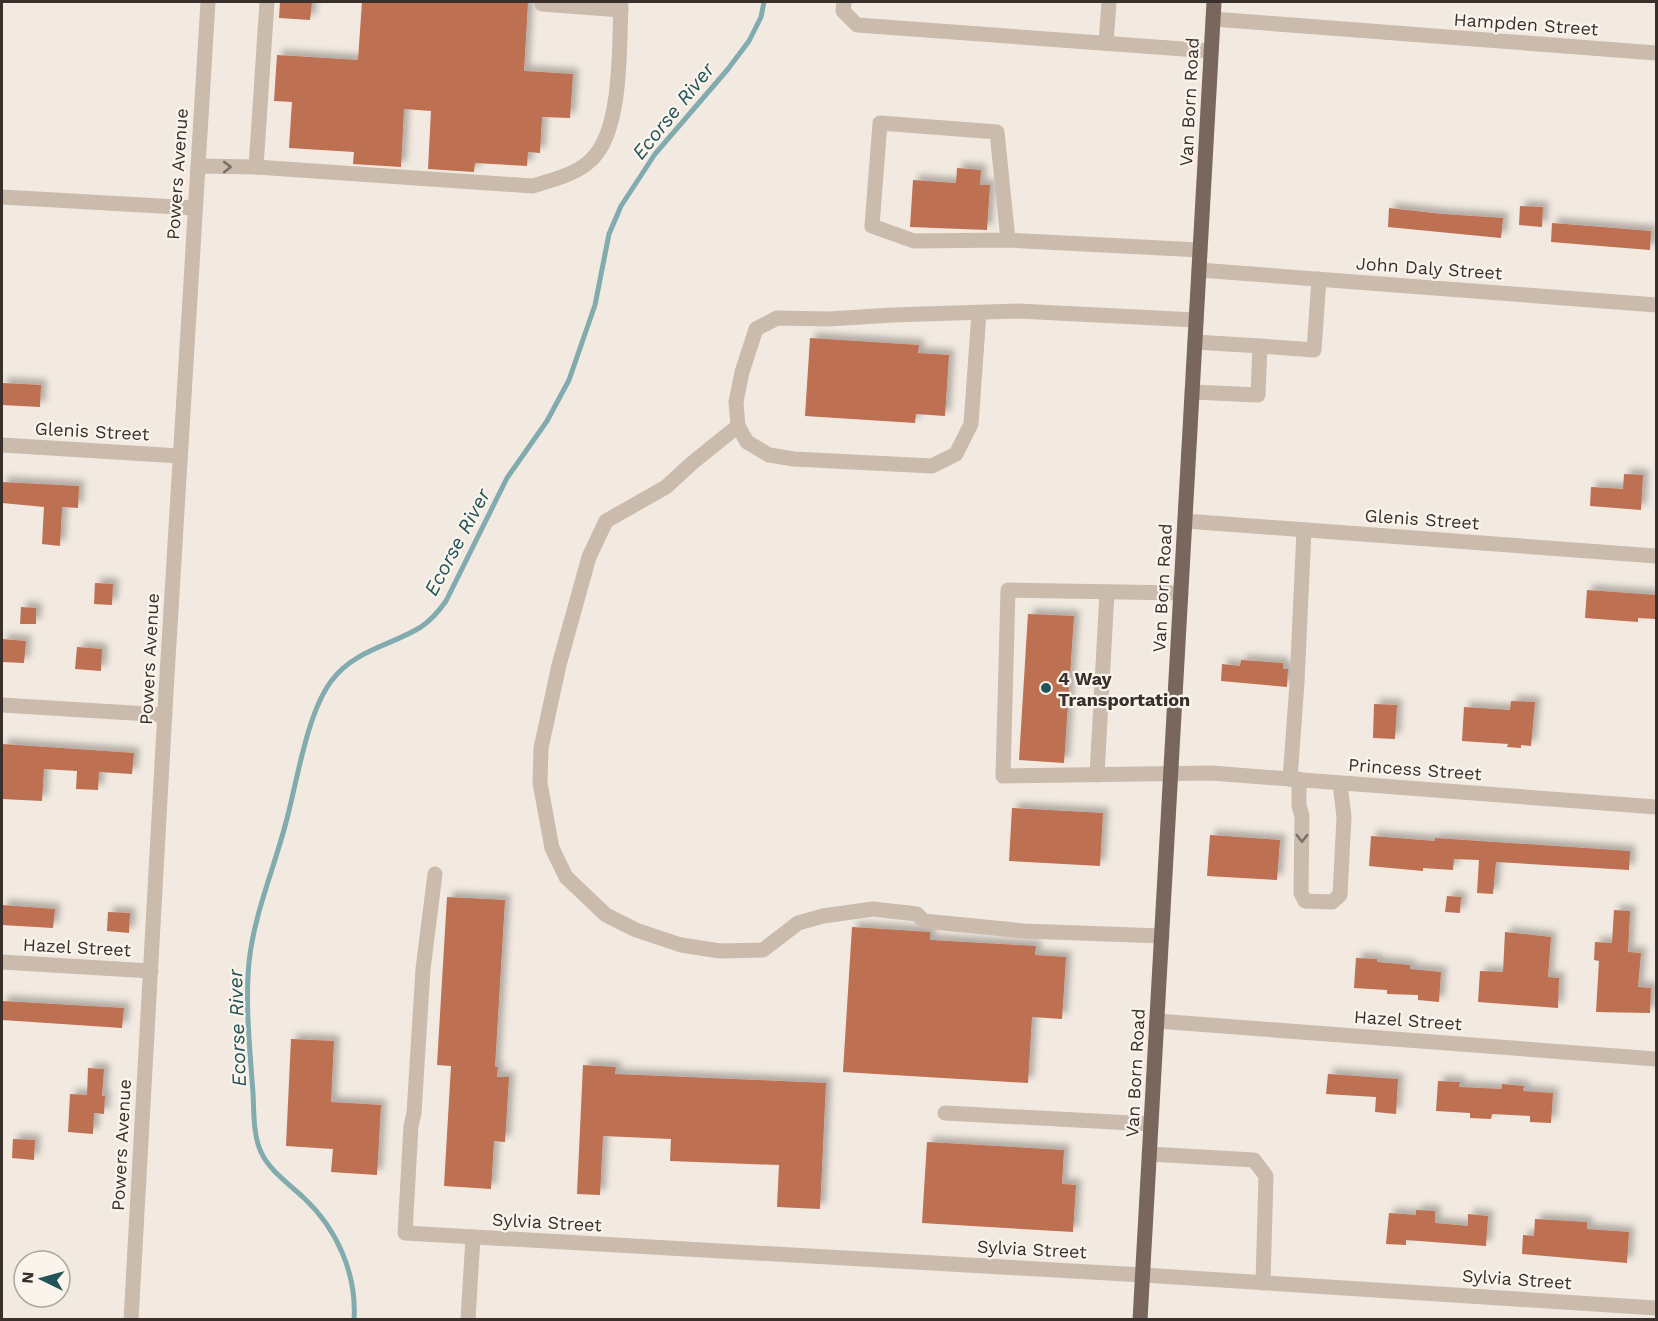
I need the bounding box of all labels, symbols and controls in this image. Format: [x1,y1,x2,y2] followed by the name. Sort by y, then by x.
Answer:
[1453,8,1599,40] street label: Hampden Street
[1175,37,1203,167] street label: Van Born Road
[627,57,720,164] water label: Ecorse River
[162,107,192,241] street label: Powers Avenue
[223,160,232,173] one-way arrow
[1355,252,1503,284] street label: John Daly Street
[34,418,150,445] street label: Glenis Street
[419,483,496,599] water label: Ecorse River
[1364,505,1480,534] street label: Glenis Street
[1148,523,1176,653] street label: Van Born Road
[135,593,163,725] street label: Powers Avenue
[1058,668,1190,710] place label: 4 Way Transportation
[1039,681,1053,695] marker: 4 Way Transportation
[1347,754,1483,784] street label: Princess Street
[1296,833,1308,842] one-way arrow
[22,934,132,960] street label: Hazel Street
[223,968,251,1087] water label: Ecorse River
[1353,1006,1463,1034] street label: Hazel Street
[1121,1008,1149,1138] street label: Van Born Road
[107,1079,135,1211] street label: Powers Avenue
[492,1209,603,1235] street label: Sylvia Street
[977,1236,1088,1262] street label: Sylvia Street
[12,1249,72,1309] north arrow
[1462,1265,1573,1293] street label: Sylvia Street
[18,1271,38,1284] text: N

